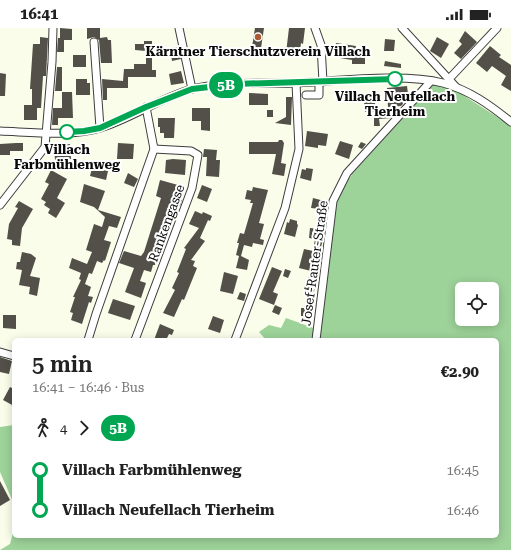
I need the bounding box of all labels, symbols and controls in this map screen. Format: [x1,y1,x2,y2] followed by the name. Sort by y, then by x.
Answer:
[20,5,58,23] text: 16:41
[253,32,263,42] marker: Kärntner Tierschutzverein Villach
[146,44,371,59] place label: Kärntner Tierschutzverein Villach
[387,71,403,87] marker: Villach Neufellach Tierheim
[208,72,244,98] line badge: 5B
[217,77,235,93] text: 5B
[335,89,456,119] place label: Villach Neufellach Tierheim
[59,124,75,140] marker: Villach Farbmühlenweg
[14,142,120,172] place label: Villach Farbmühlenweg
[146,182,187,264] street label: Rankengasse
[298,199,331,327] street label: Josef-Rauter-Straße
[455,282,499,326] map controls
[455,282,499,326] button: locate
[32,352,93,377] text: 5 min
[441,363,479,381] text: €2.90
[32,380,144,395] text: 16:41 – 16:46 · Bus
[32,417,54,439] icon: walk
[73,417,95,439] icon: forward
[109,420,127,436] text: 5B
[60,421,67,436] text: 4
[62,461,241,479] text: Villach Farbmühlenweg
[447,463,479,478] text: 16:45
[62,501,275,519] text: Villach Neufellach Tierheim
[447,503,479,518] text: 16:46

